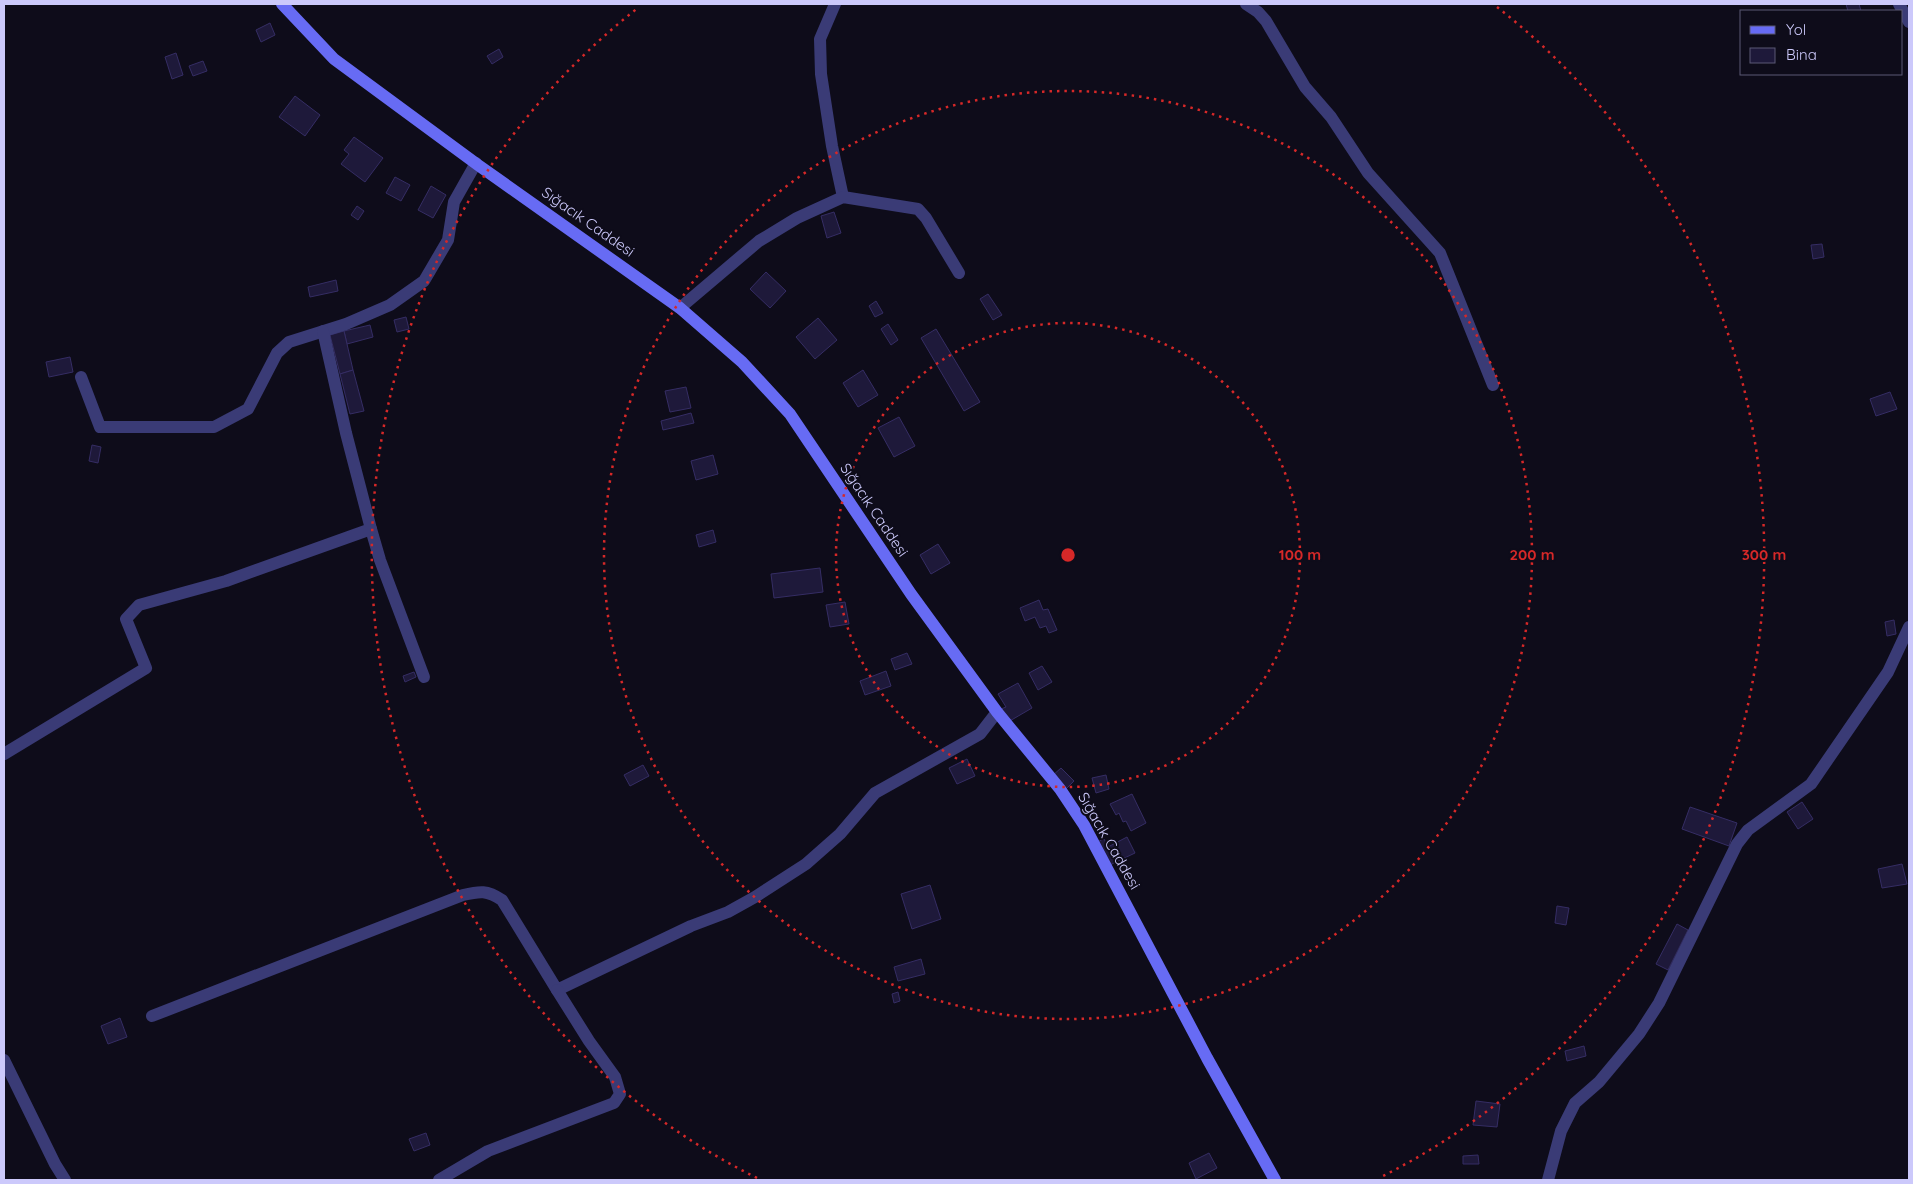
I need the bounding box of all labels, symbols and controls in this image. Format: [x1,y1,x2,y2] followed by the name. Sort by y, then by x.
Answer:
[1740,10,1903,75] legend
[1786,20,1806,39] text: Yol
[1786,45,1817,64] text: Bina
[538,183,638,261] street label: Sığacık Caddesi
[836,459,913,560] street label: Sığacık Caddesi
[1279,545,1321,564] text: 100 m
[1510,545,1555,564] text: 200 m
[1742,545,1786,564] text: 300 m
[1059,546,1077,564] centre of rings
[1074,789,1145,893] street label: Sığacık Caddesi

